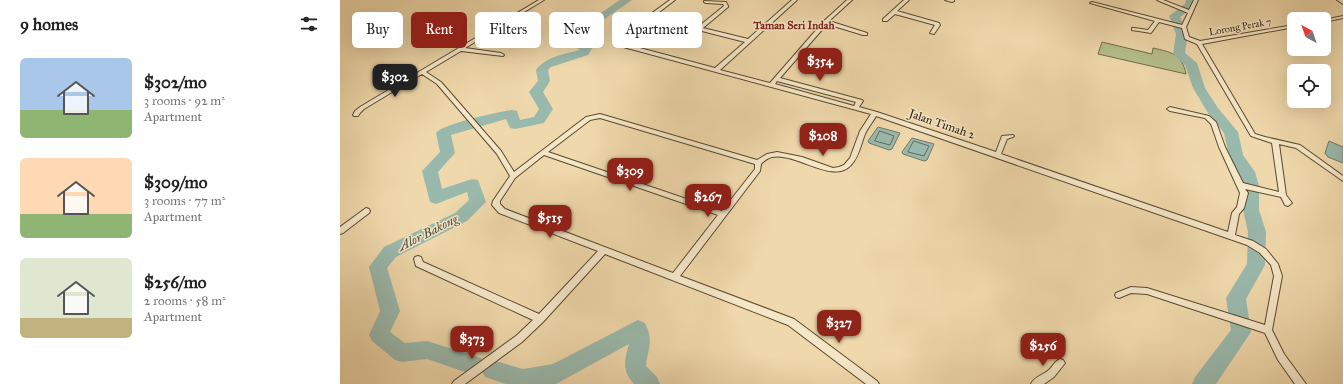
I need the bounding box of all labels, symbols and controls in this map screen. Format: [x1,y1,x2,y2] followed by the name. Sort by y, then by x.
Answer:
[352,12,403,48] chip: Buy
[411,12,467,48] chip: Rent
[475,12,541,48] chip: Filters
[549,12,604,48] chip: New
[612,12,702,48] chip: Apartment
[1287,12,1331,56] north arrow
[1287,12,1331,108] map controls
[298,13,320,35] icon: filters
[20,14,78,35] text: 9 homes
[1208,16,1272,38] street label: Lorong Perak 7
[752,19,835,32] district label: Taman Seri Indah
[796,48,844,82] pin: $354
[807,53,833,69] text: $354
[371,64,419,98] pin: $302
[1287,64,1331,108] button: locate
[382,69,408,85] text: $302
[144,72,207,93] text: $302/mo
[52,74,100,122] icon: home
[144,93,225,109] text: 3 rooms · 92 m²
[905,106,977,143] street label: Jalan Timah 2
[144,109,202,125] text: Apartment
[799,123,847,157] pin: $208
[809,128,837,144] text: $208
[606,158,654,192] pin: $309
[616,163,644,179] text: $309
[144,172,208,193] text: $309/mo
[52,174,100,222] icon: home
[684,184,732,218] pin: $267
[694,189,722,205] text: $267
[144,193,226,209] text: 3 rooms · 77 m²
[526,205,574,239] pin: $515
[144,209,202,225] text: Apartment
[538,210,562,226] text: $515
[394,211,462,256] water label: Alor Bakong
[144,272,207,293] text: $256/mo
[52,274,100,322] icon: home
[144,293,226,309] text: 2 rooms · 58 m²
[144,309,202,325] text: Apartment
[815,310,863,344] pin: $327
[826,315,852,331] text: $327
[448,326,496,360] pin: $373
[459,331,485,347] text: $373
[1019,333,1067,367] pin: $256
[1030,338,1056,354] text: $256

